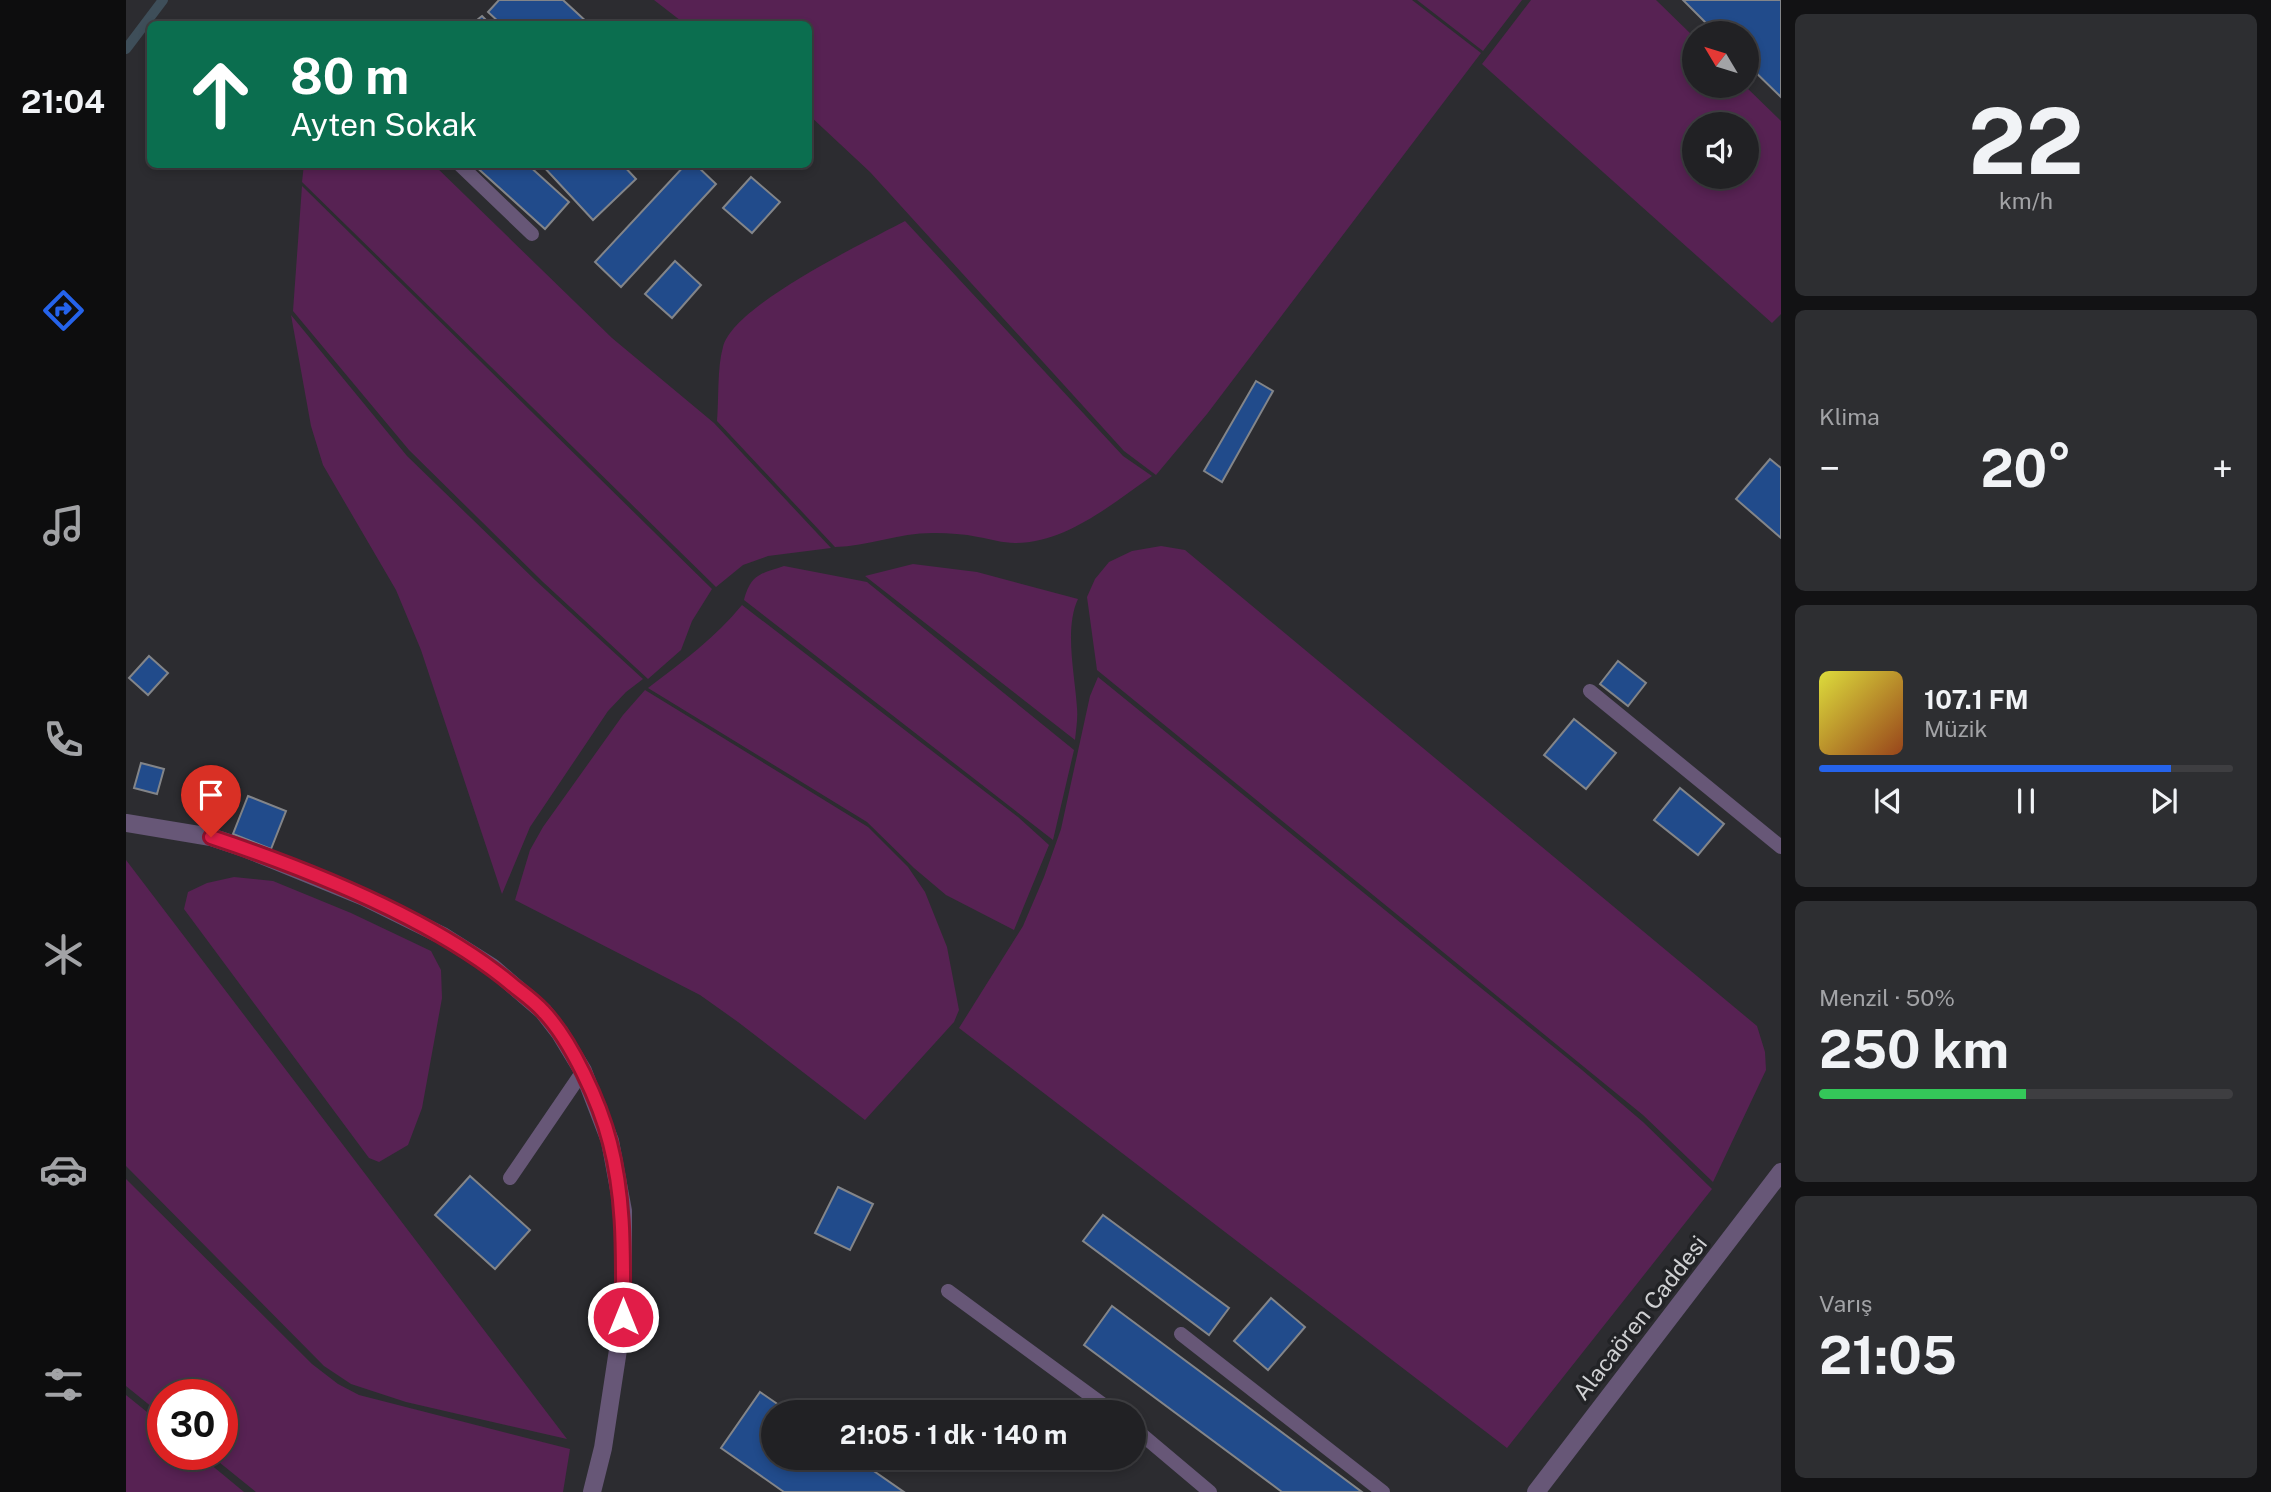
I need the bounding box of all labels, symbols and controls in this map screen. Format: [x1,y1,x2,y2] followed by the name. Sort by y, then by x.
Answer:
[1682,21,1759,98] north arrow
[1682,21,1759,189] map controls
[290,47,409,105] text: 80 m
[175,49,266,140] icon: ahead
[21,83,105,120] text: 21:04
[1968,88,2084,194] text: 22
[290,106,477,143] text: Ayten Sokak
[1682,112,1759,189] button: sound
[1999,187,2053,214] text: km/h
[39,286,88,335] icon: directions
[1819,403,1880,430] text: Klima
[1980,438,2072,499] text: 20°
[1819,446,1840,491] text: −
[2212,446,2233,491] text: +
[39,501,88,550] icon: music
[1924,684,2029,715] text: 107.1 FM
[39,715,88,764] icon: phone
[1924,715,1987,742] text: Müzik
[181,765,241,837] pin
[192,776,230,814] icon: arrive
[1869,782,1907,820] icon: previous
[2007,782,2045,820] icon: pause
[2145,782,2183,820] icon: next
[39,930,88,979] icon: climate
[1819,984,1955,1011] text: Menzil · 50%
[1819,1019,2009,1080] text: 250 km
[39,1145,88,1194] icon: car
[1567,1230,1712,1405] street label: Alacaören Caddesi
[586,1280,660,1354] position arrow
[1819,1290,1872,1317] text: Varış
[1819,1325,1957,1386] text: 21:05
[39,1360,88,1409] icon: filters
[147,1379,238,1470] speed limit sign: 30
[840,1419,1067,1450] text: 21:05 · 1 dk · 140 m

